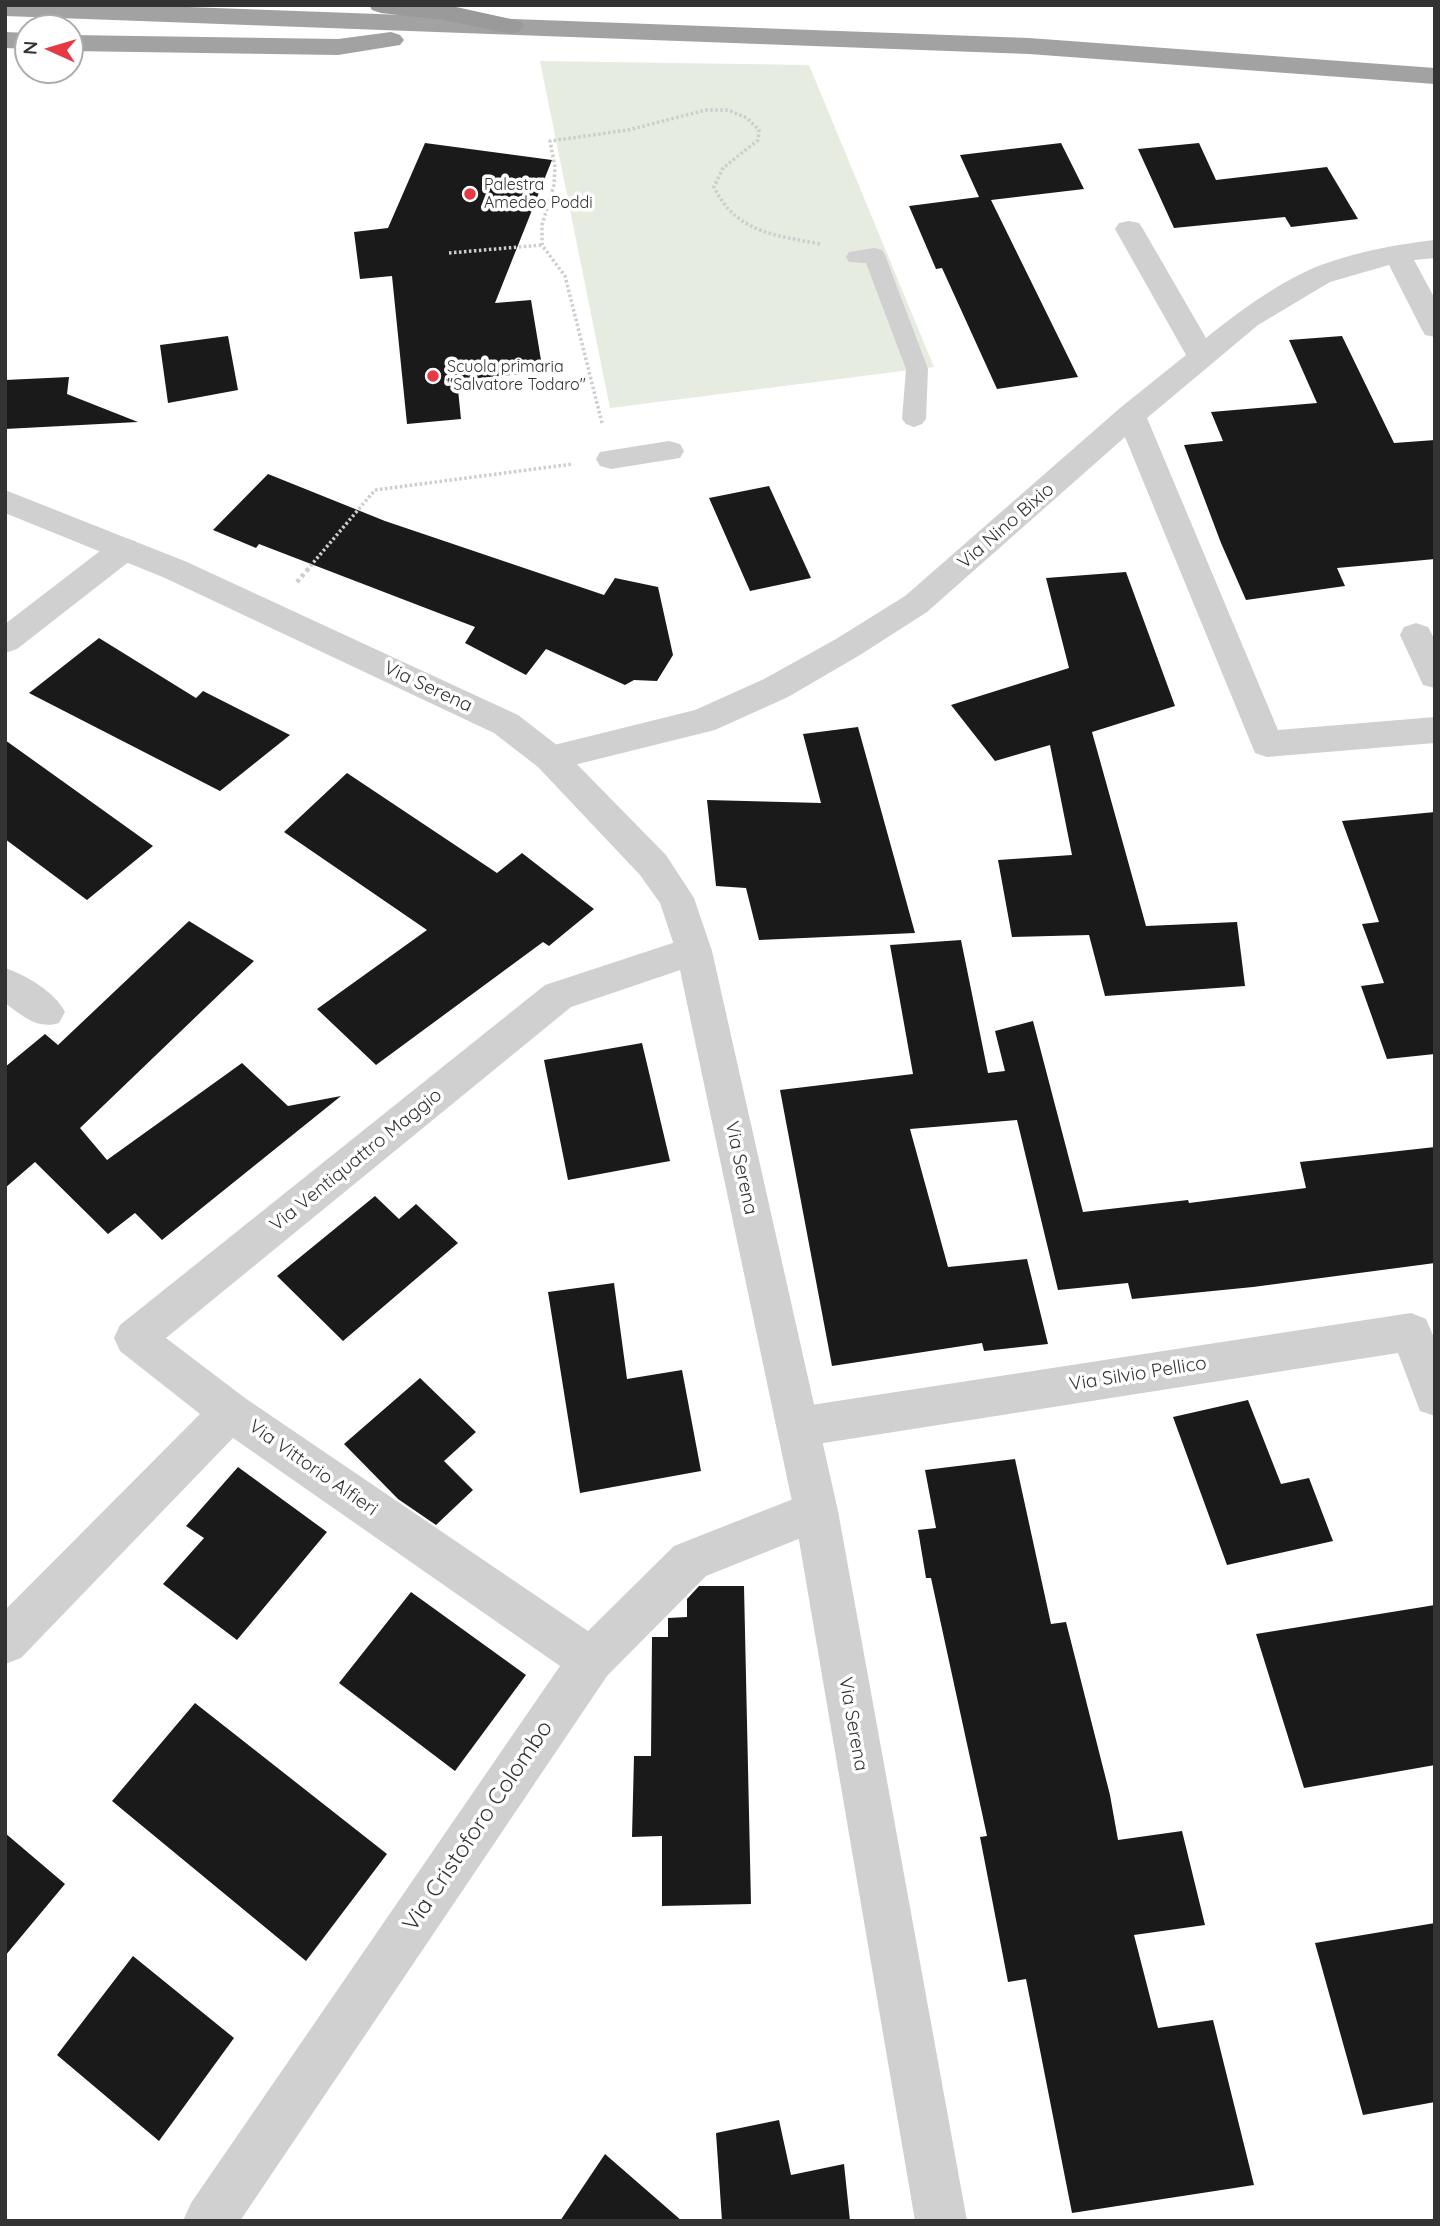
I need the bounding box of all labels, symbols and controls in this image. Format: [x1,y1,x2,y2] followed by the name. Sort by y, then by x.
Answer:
[14,14,84,84] north arrow
[18,40,43,55] text: N
[484,175,593,213] place label: Palestra Amedeo Poddi
[462,186,478,202] marker: Palestra Amedeo Poddi
[447,357,586,395] place label: Scuola primaria "Salvatore Todaro"
[425,368,441,384] marker: Scuola primaria "Salvatore Todaro"
[953,478,1059,574] street label: Via Nino Bixio
[380,657,476,717] street label: Via Serena
[265,1084,447,1236] street label: Via Ventiquattro Maggio
[720,1119,762,1217] street label: Via Serena
[1068,1352,1208,1396] street label: Via Silvio Pellico
[244,1415,382,1521] street label: Via Vittorio Alfieri
[834,1675,872,1773] street label: Via Serena
[397,1715,559,1937] street label: Via Cristoforo Colombo

